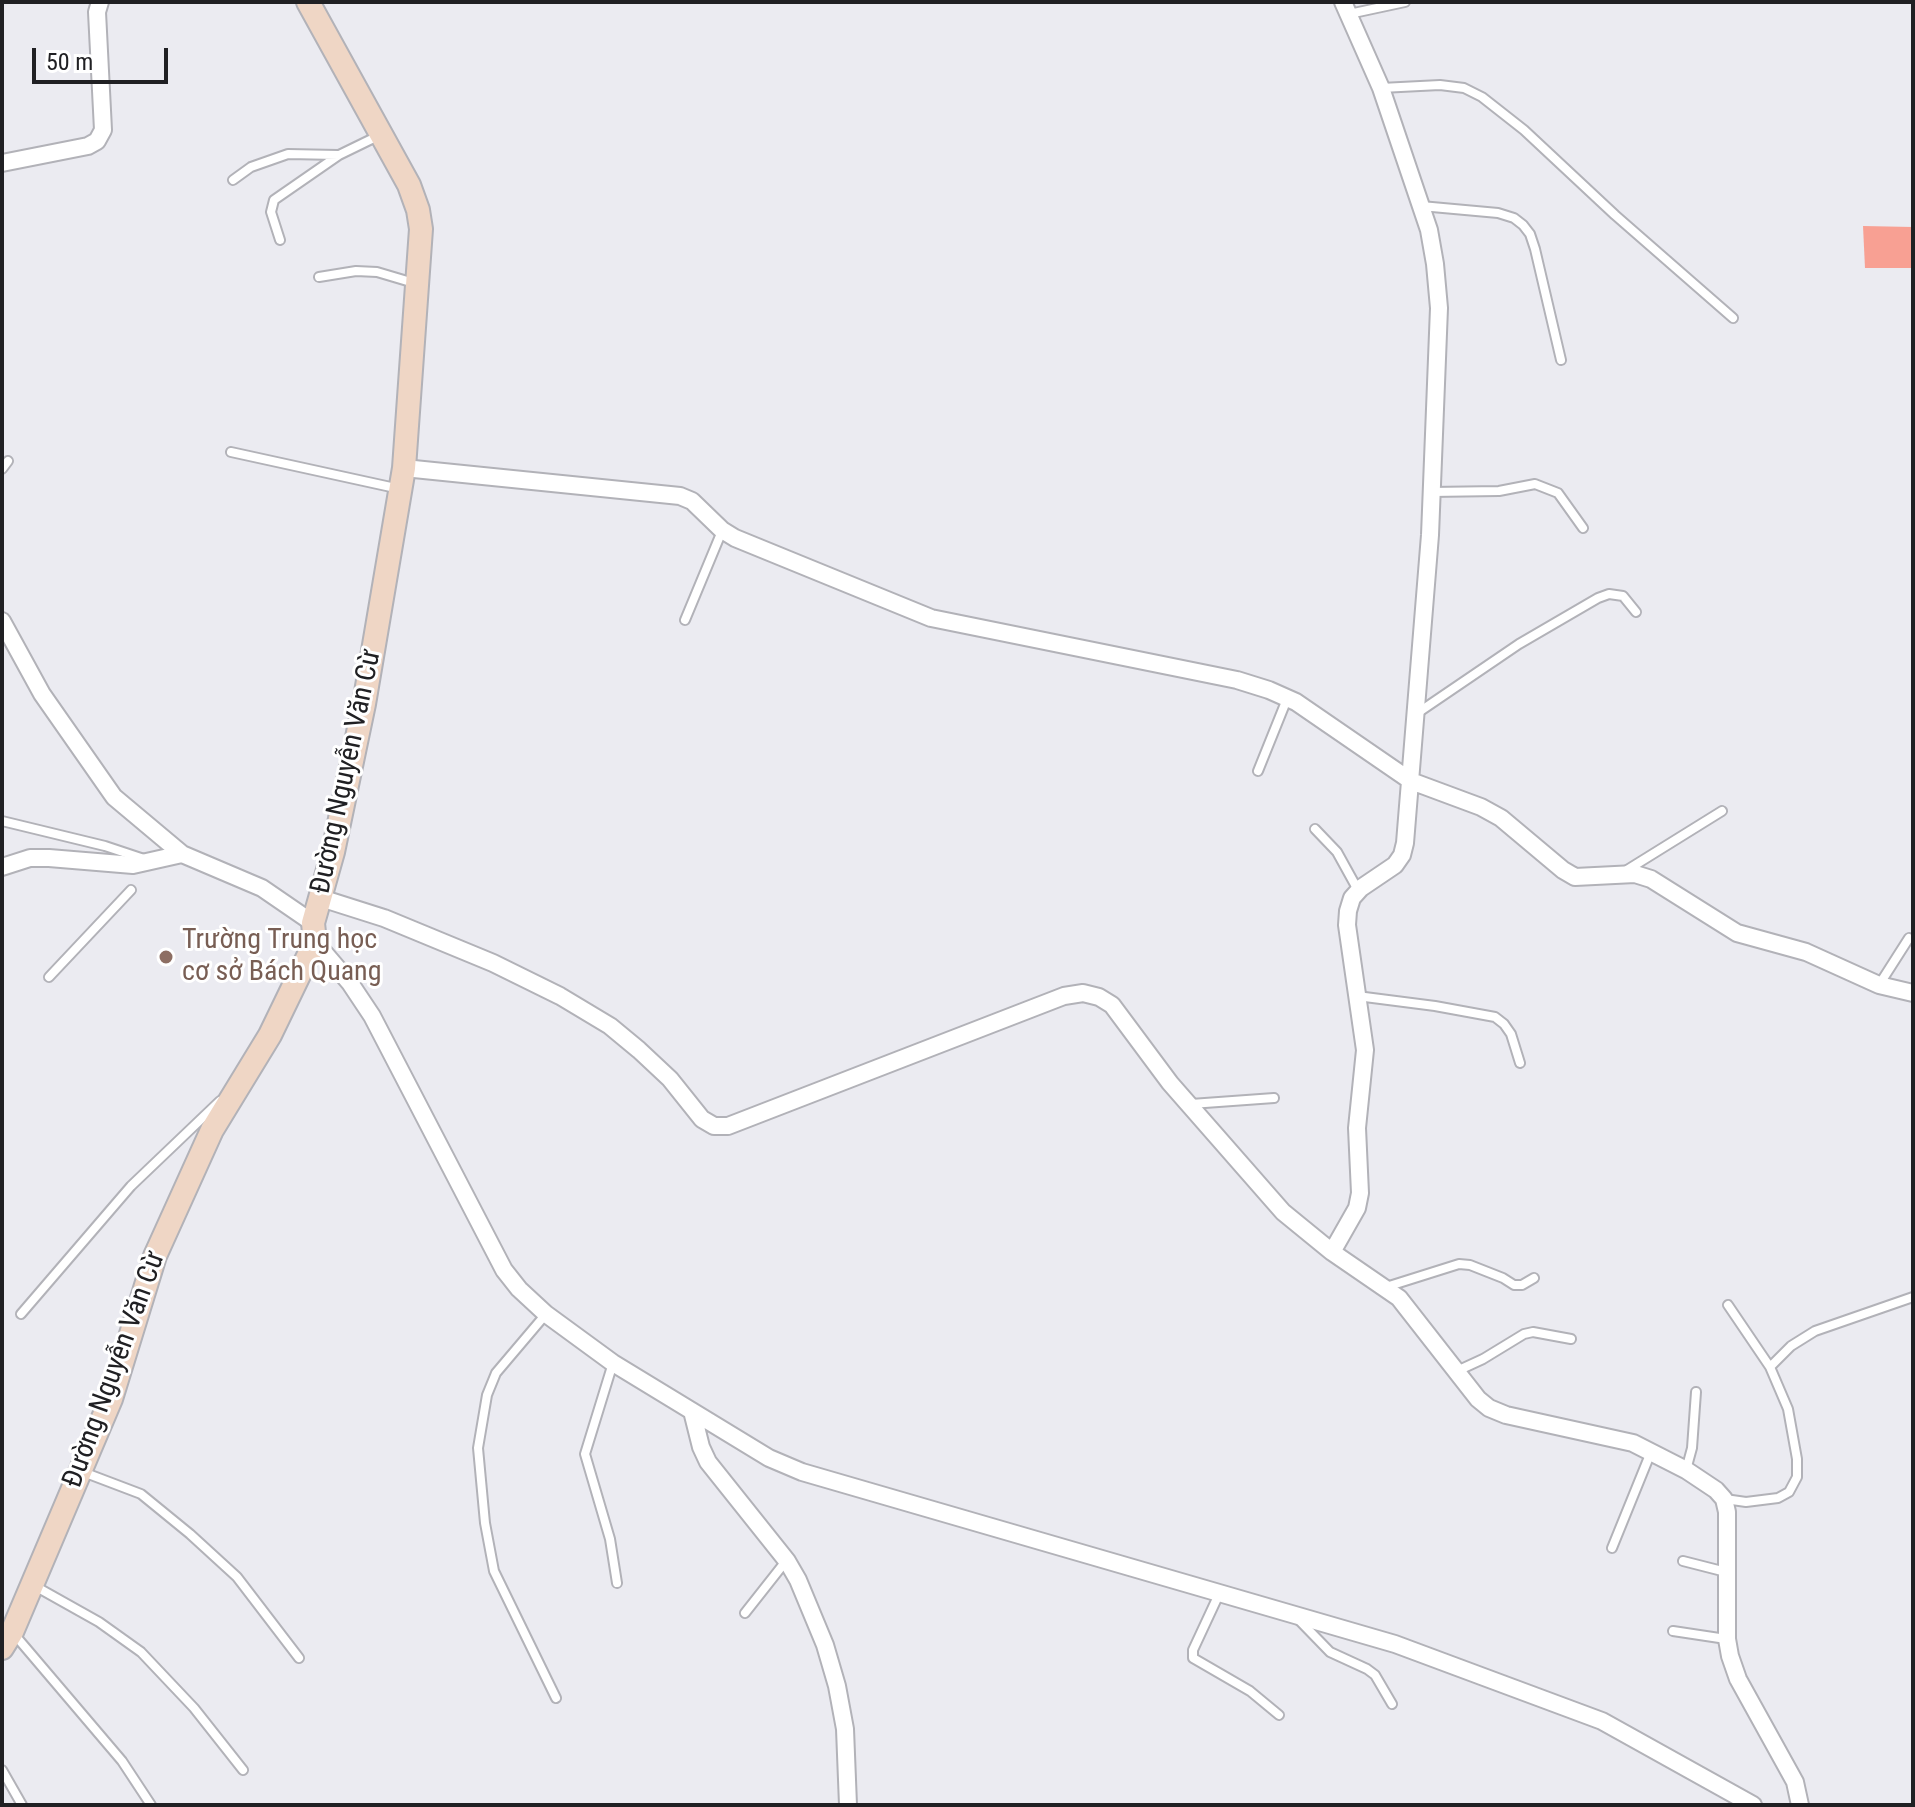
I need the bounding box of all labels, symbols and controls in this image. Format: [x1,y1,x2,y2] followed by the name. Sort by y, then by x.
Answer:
[36,32,172,82] scale bar
[46,48,93,76] text: 50 m
[305,647,389,897] street label: Đường Nguyễn Văn Cừ
[182,924,381,990] place label: Trường Trung học cơ sở Bách Quang
[157,948,175,966] marker: Trường Trung học cơ sở Bách Quang
[57,1247,173,1493] street label: Đường Nguyễn Văn Cừ

